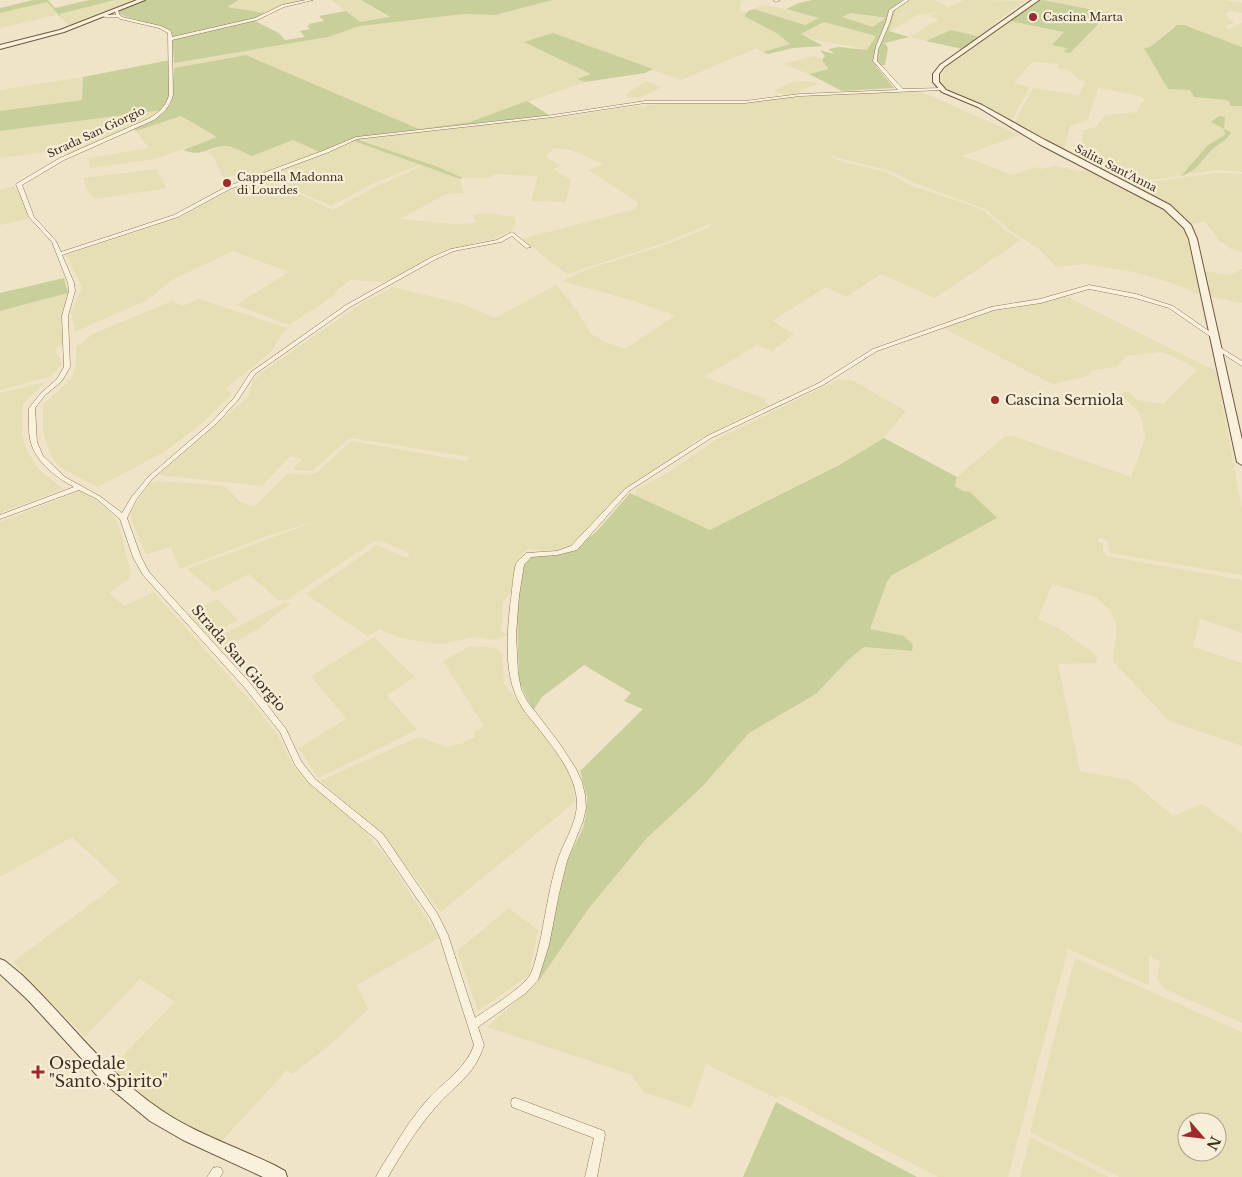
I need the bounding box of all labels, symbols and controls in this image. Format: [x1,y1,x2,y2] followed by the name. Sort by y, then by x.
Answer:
[1043,10,1124,24] place label: Cascina Marta
[1027,11,1039,23] marker: Cascina Marta
[45,103,147,161] street label: Strada San Giorgio
[1073,141,1160,195] street label: Salita Sant'Anna
[237,170,344,197] place label: Cappella Madonna di Lourdes
[221,177,233,189] marker: Cappella Madonna di Lourdes
[1005,391,1124,409] place label: Cascina Serniola
[989,394,1001,406] marker: Cascina Serniola
[188,601,290,715] street label: Strada San Giorgio
[49,1053,168,1091] place label: Ospedale "Santo Spirito"
[31,1065,45,1079] marker: Ospedale "Santo Spirito"
[1177,1112,1227,1162] north arrow
[1202,1133,1225,1153] text: N

